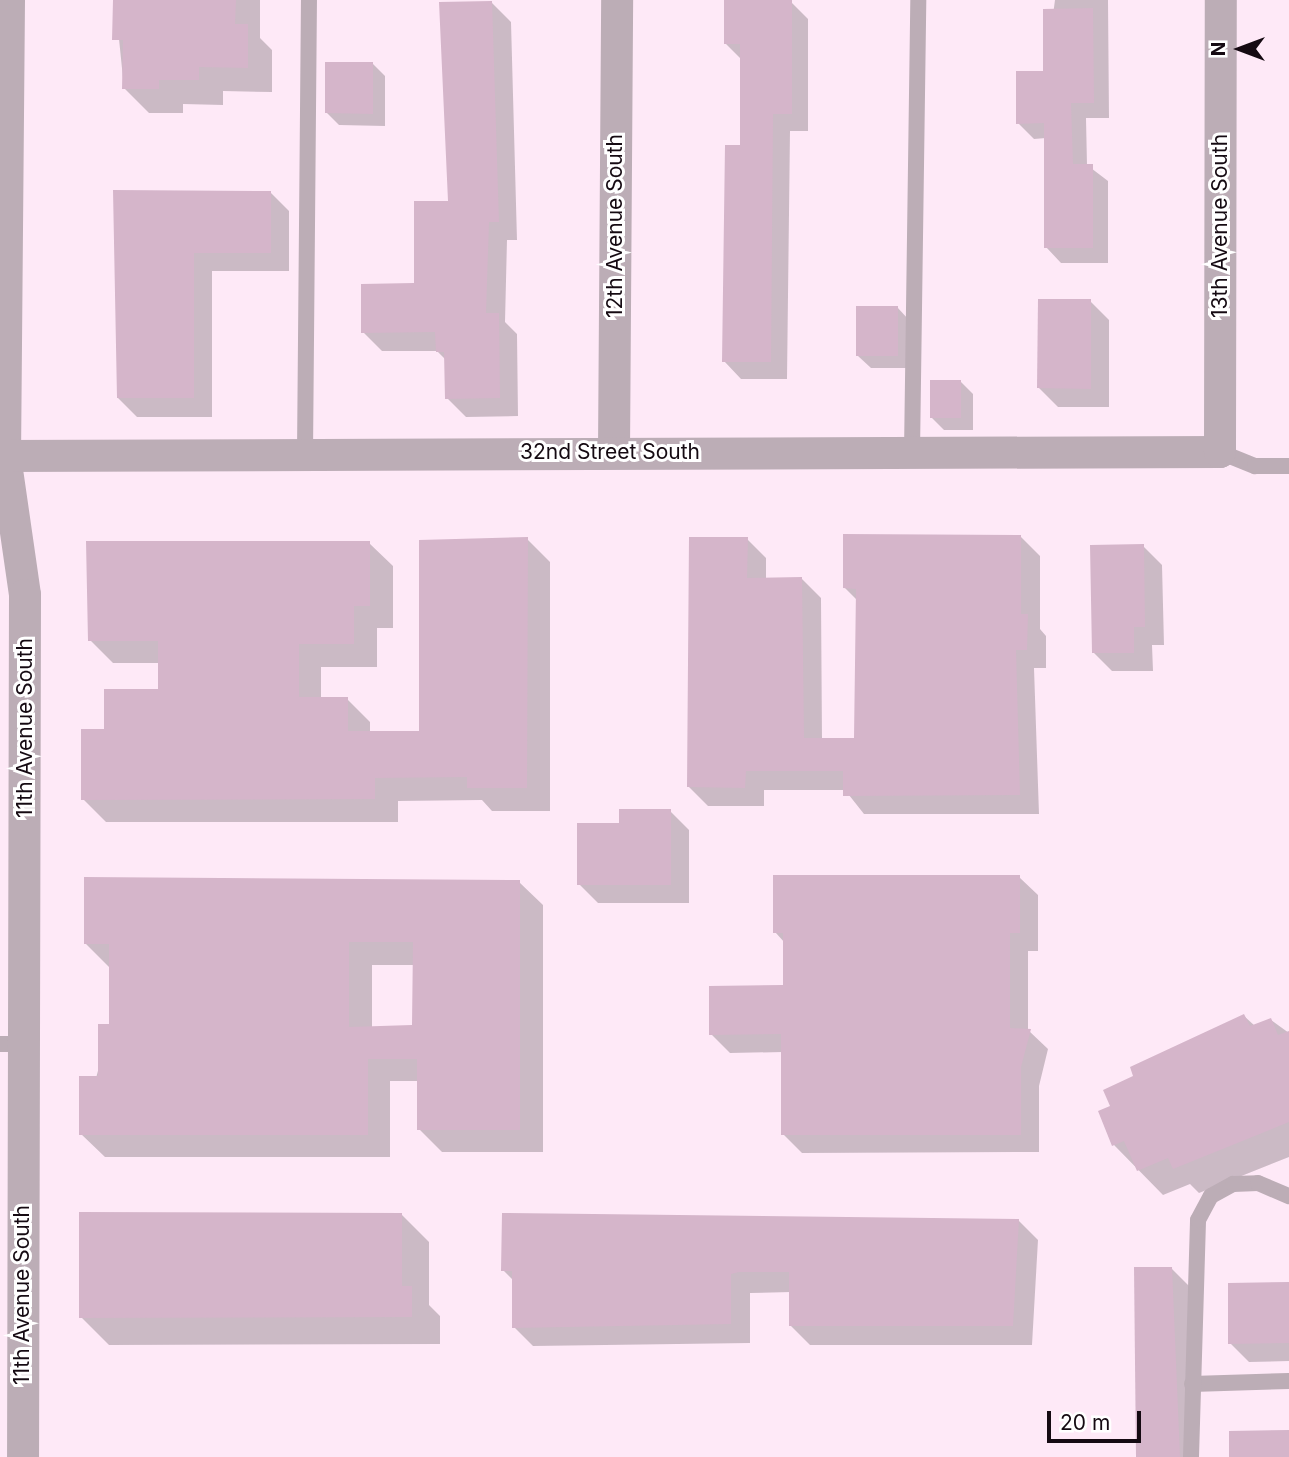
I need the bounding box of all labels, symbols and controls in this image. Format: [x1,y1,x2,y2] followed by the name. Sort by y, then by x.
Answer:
[1205,14,1275,84] north arrow
[1207,42,1230,56] text: N
[602,134,628,318] street label: 12th Avenue South
[1207,134,1233,318] street label: 13th Avenue South
[520,439,700,465] street label: 32nd Street South
[12,638,38,818] street label: 11th Avenue South
[9,1205,35,1385] street label: 11th Avenue South
[1051,1398,1146,1442] scale bar
[1060,1410,1110,1435] text: 20 m

